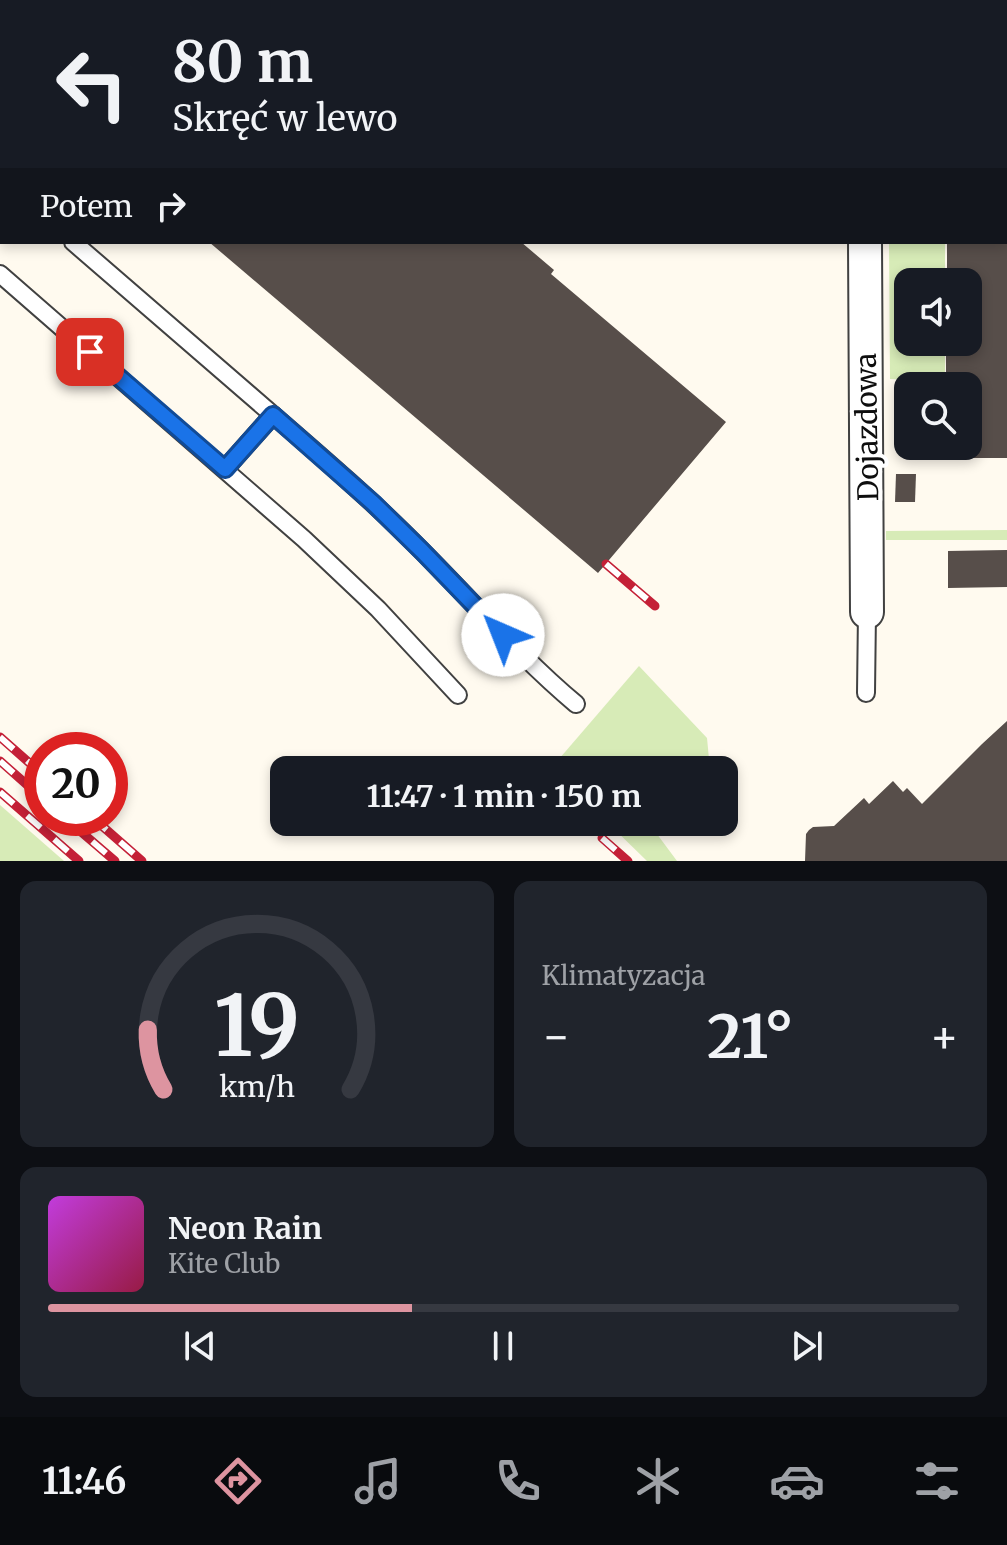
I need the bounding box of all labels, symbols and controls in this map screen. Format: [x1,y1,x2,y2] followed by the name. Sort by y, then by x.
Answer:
[172,27,313,97] text: 80 m
[40,32,144,136] icon: left
[172,96,397,141] text: Skręć w lewo
[149,184,193,228] icon: right
[40,187,133,225] text: Potem
[894,268,982,460] map controls
[894,268,982,356] button: sound
[56,318,124,386] pin
[68,330,112,374] icon: arrive
[848,353,886,501] street label: Dojazdowa
[894,372,982,460] button: search
[461,593,545,677] position arrow
[24,732,128,836] speed limit sign: 20
[367,777,641,815] text: 11:47 · 1 min · 150 m
[542,959,706,992] text: Klimatyzacja
[214,974,300,1079] text: 19
[707,999,794,1074] text: 21°
[542,1009,571,1064] text: −
[930,1009,959,1064] text: +
[219,1069,295,1105] text: km/h
[168,1209,322,1247] text: Neon Rain
[168,1247,280,1280] text: Kite Club
[178,1324,222,1368] icon: previous
[481,1324,525,1368] icon: pause
[785,1324,829,1368] icon: next
[210,1453,266,1509] icon: directions
[350,1453,406,1509] icon: music
[490,1453,546,1509] icon: phone
[630,1453,686,1509] icon: climate
[769,1453,825,1509] icon: car
[909,1453,965,1509] icon: filters
[42,1459,126,1504] text: 11:46

